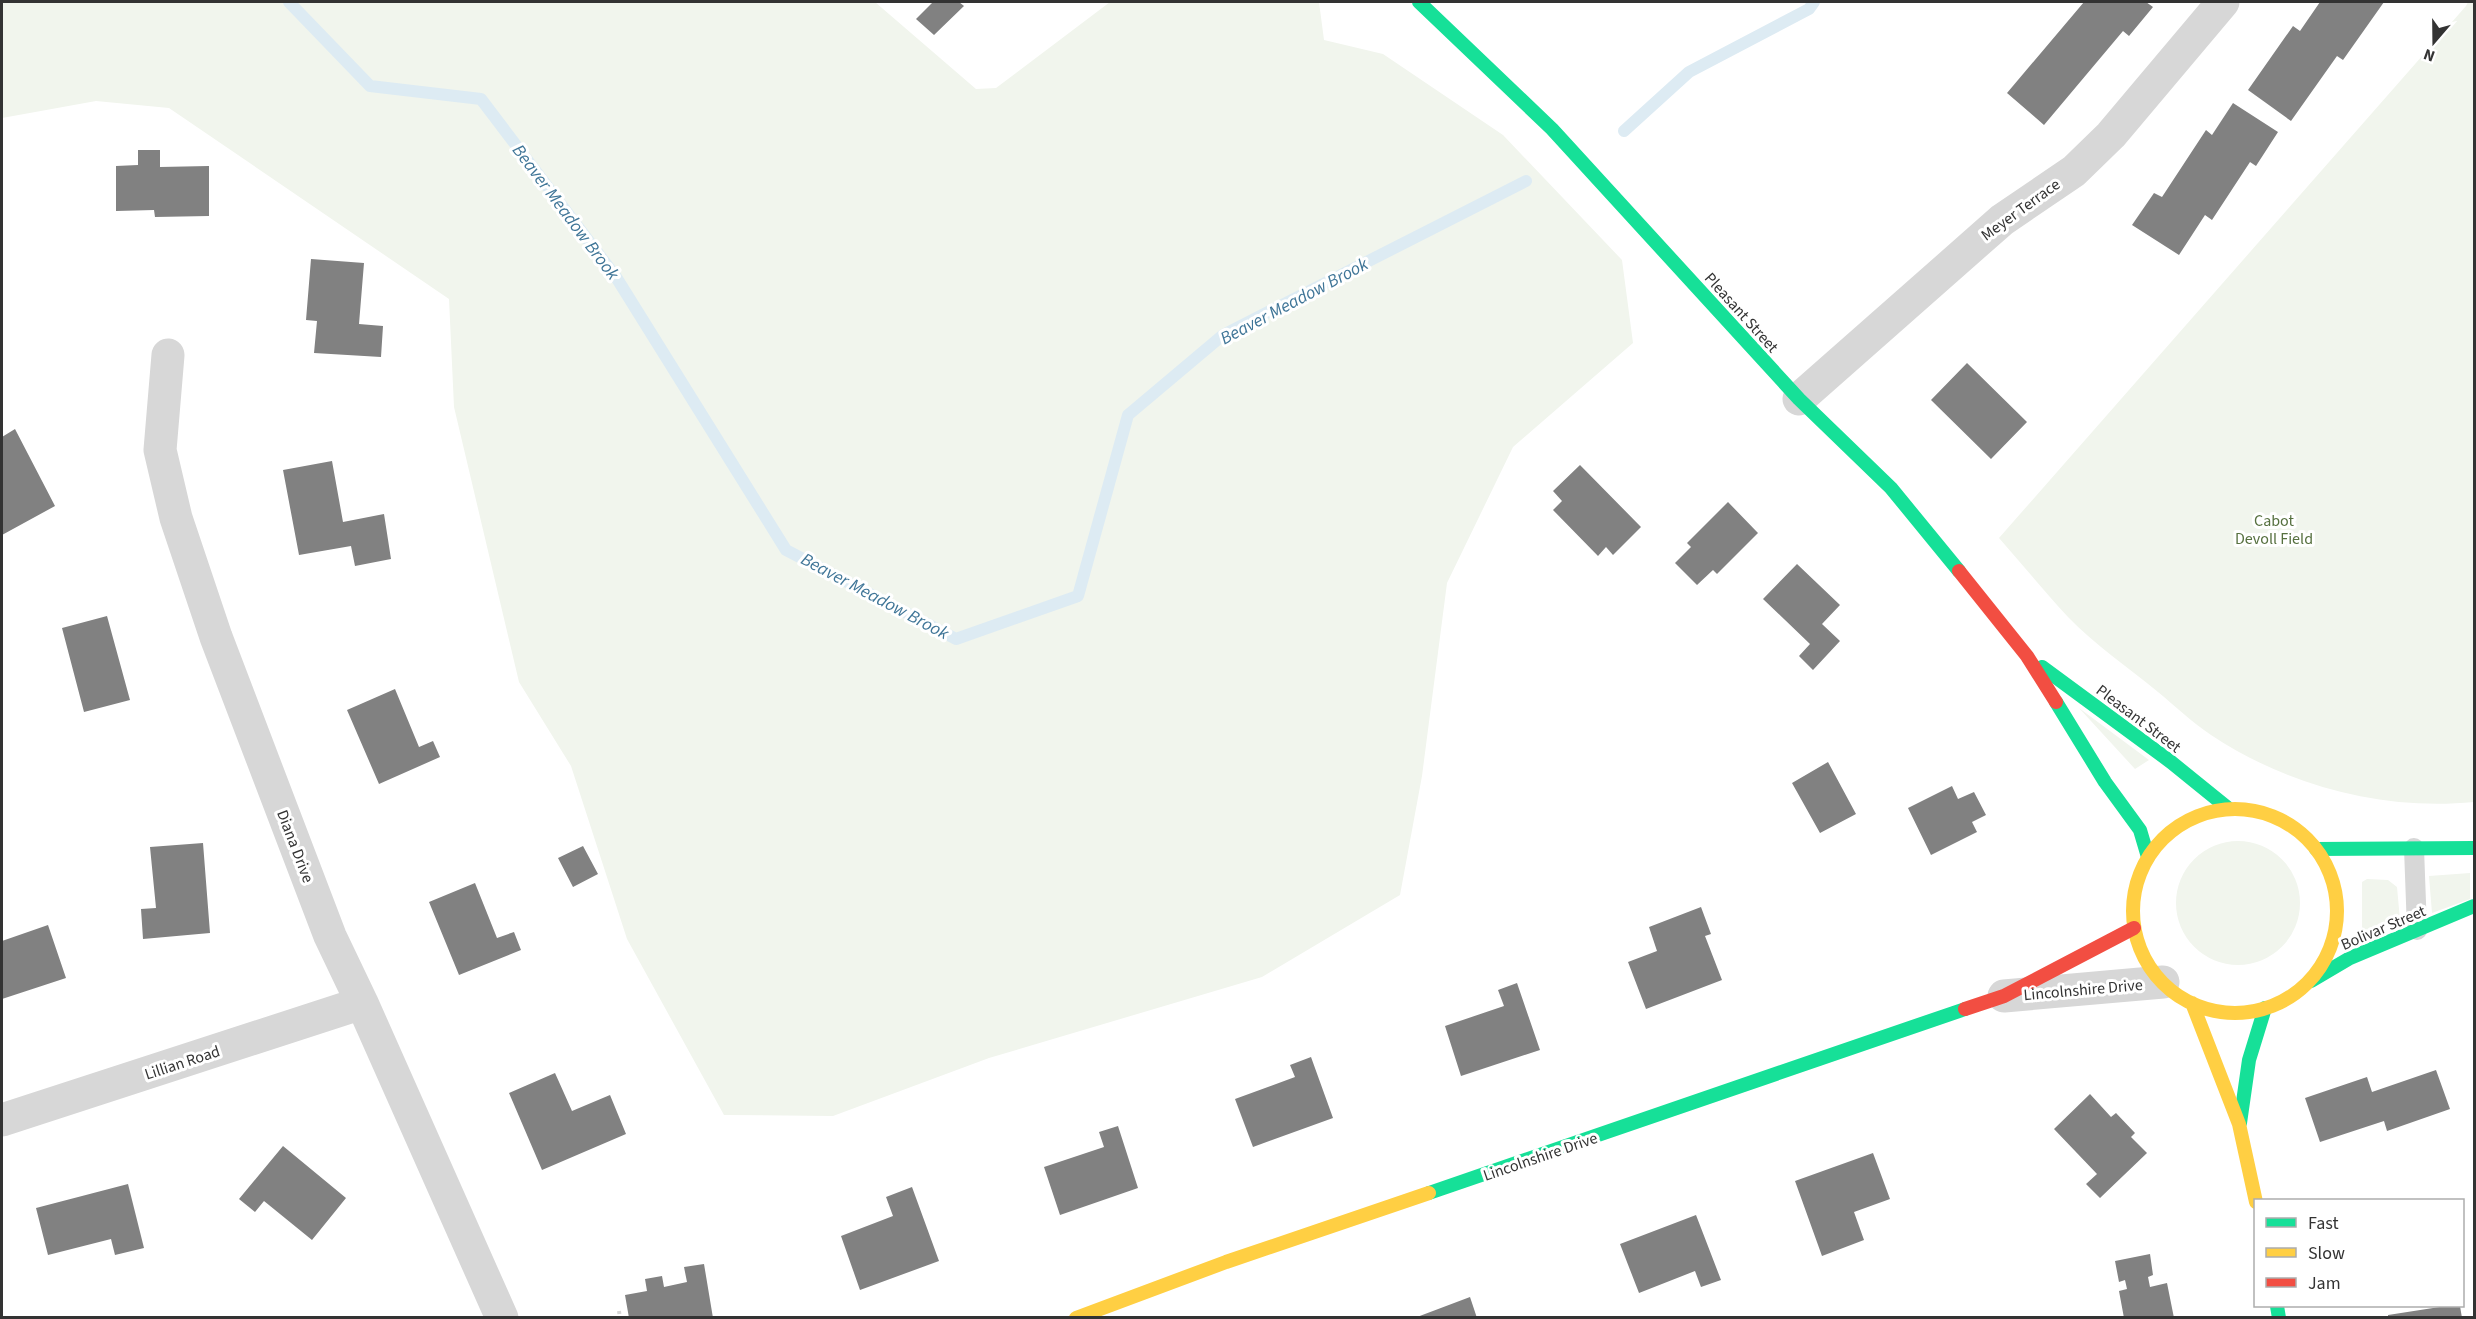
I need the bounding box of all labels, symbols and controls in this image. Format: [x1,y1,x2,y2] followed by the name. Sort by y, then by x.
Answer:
[2404,12,2464,72] north arrow
[2420,43,2438,67] text: N
[506,139,625,286] water label: Beaver Meadow Brook
[1977,174,2065,246] street label: Meyer Terrace
[1216,252,1373,351] water label: Beaver Meadow Brook
[1699,268,1784,358] street label: Pleasant Street
[2235,510,2313,550] park label: Cabot Devoll Field
[796,547,954,646] water label: Beaver Meadow Brook
[2091,680,2186,758] street label: Pleasant Street
[271,807,319,886] street label: Diana Drive
[2338,900,2430,956] street label: Bolivar Street
[2023,974,2144,1006] street label: Lincolnshire Drive
[142,1040,223,1085] street label: Lillian Road
[1480,1127,1600,1187] street label: Lincolnshire Drive
[2254,1199,2464,1307] legend
[2308,1211,2339,1236] text: Fast
[2308,1241,2345,1266] text: Slow
[2308,1271,2341,1296] text: Jam

